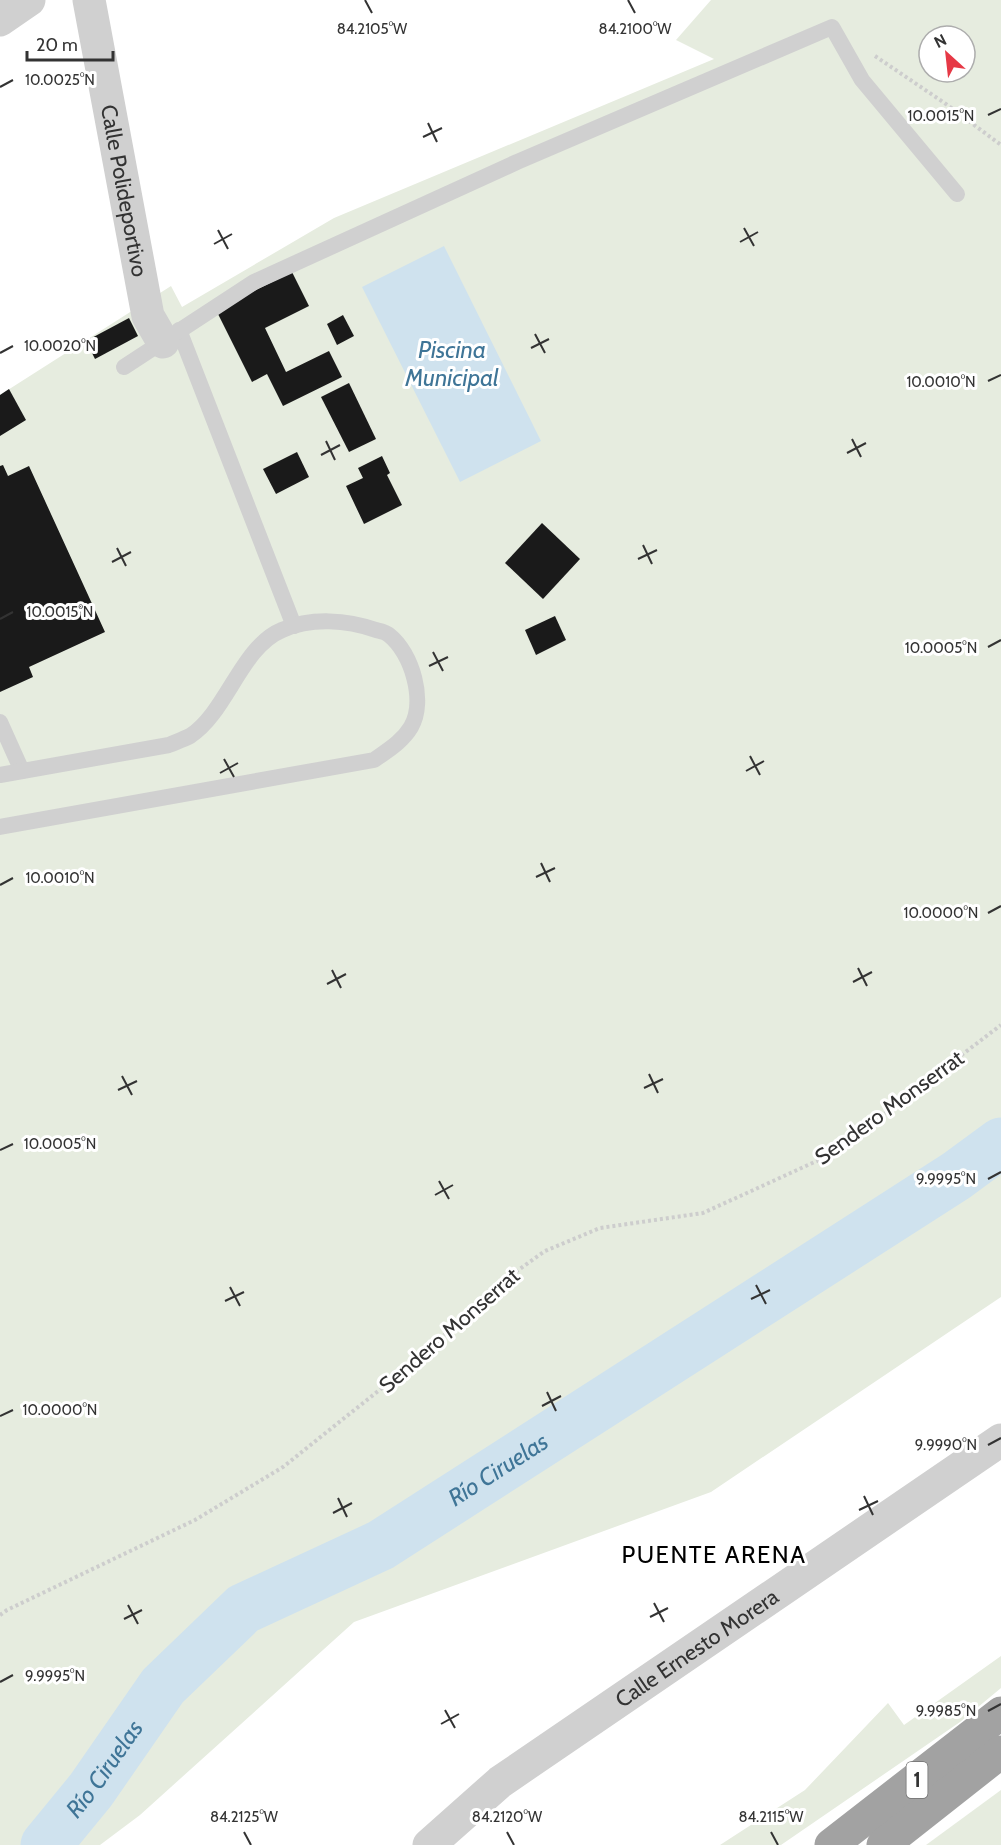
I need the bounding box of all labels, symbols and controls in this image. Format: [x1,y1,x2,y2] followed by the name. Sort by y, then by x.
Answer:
[337,20,408,38] text: 84.2105°W
[599,20,672,38] text: 84.2100°W
[27,24,112,62] scale bar
[917,24,977,84] north arrow
[931,30,950,52] text: N
[36,34,78,56] text: 20 m
[25,71,95,89] text: 10.0025°N
[95,103,153,279] street label: Calle Polideportivo
[908,107,974,125] text: 10.0015°N
[404,335,499,392] water label: Piscina Municipal
[24,337,96,355] text: 10.0020°N
[906,373,976,391] text: 10.0010°N
[27,603,93,621] text: 10.0015°N
[905,639,977,657] text: 10.0005°N
[25,869,95,887] text: 10.0010°N
[904,904,978,922] text: 10.0000°N
[810,1044,969,1170] street label: Sendero Monserrat
[24,1135,96,1153] text: 10.0005°N
[916,1170,976,1188] text: 9.9995°N
[373,1262,526,1399] street label: Sendero Monserrat
[23,1401,97,1419] text: 10.0000°N
[442,1427,553,1512] water label: Río Ciruelas
[915,1436,977,1454] text: 9.9990°N
[621,1540,807,1569] district label: PUENTE ARENA
[610,1583,784,1713] street label: Calle Ernesto Morera
[25,1667,85,1685] text: 9.9995°N
[916,1702,976,1720] text: 9.9985°N
[59,1714,149,1823] water label: Río Ciruelas
[906,1762,928,1798] road number: 1
[210,1808,279,1826] text: 84.2125°W
[472,1808,543,1826] text: 84.2120°W
[739,1808,804,1826] text: 84.2115°W

